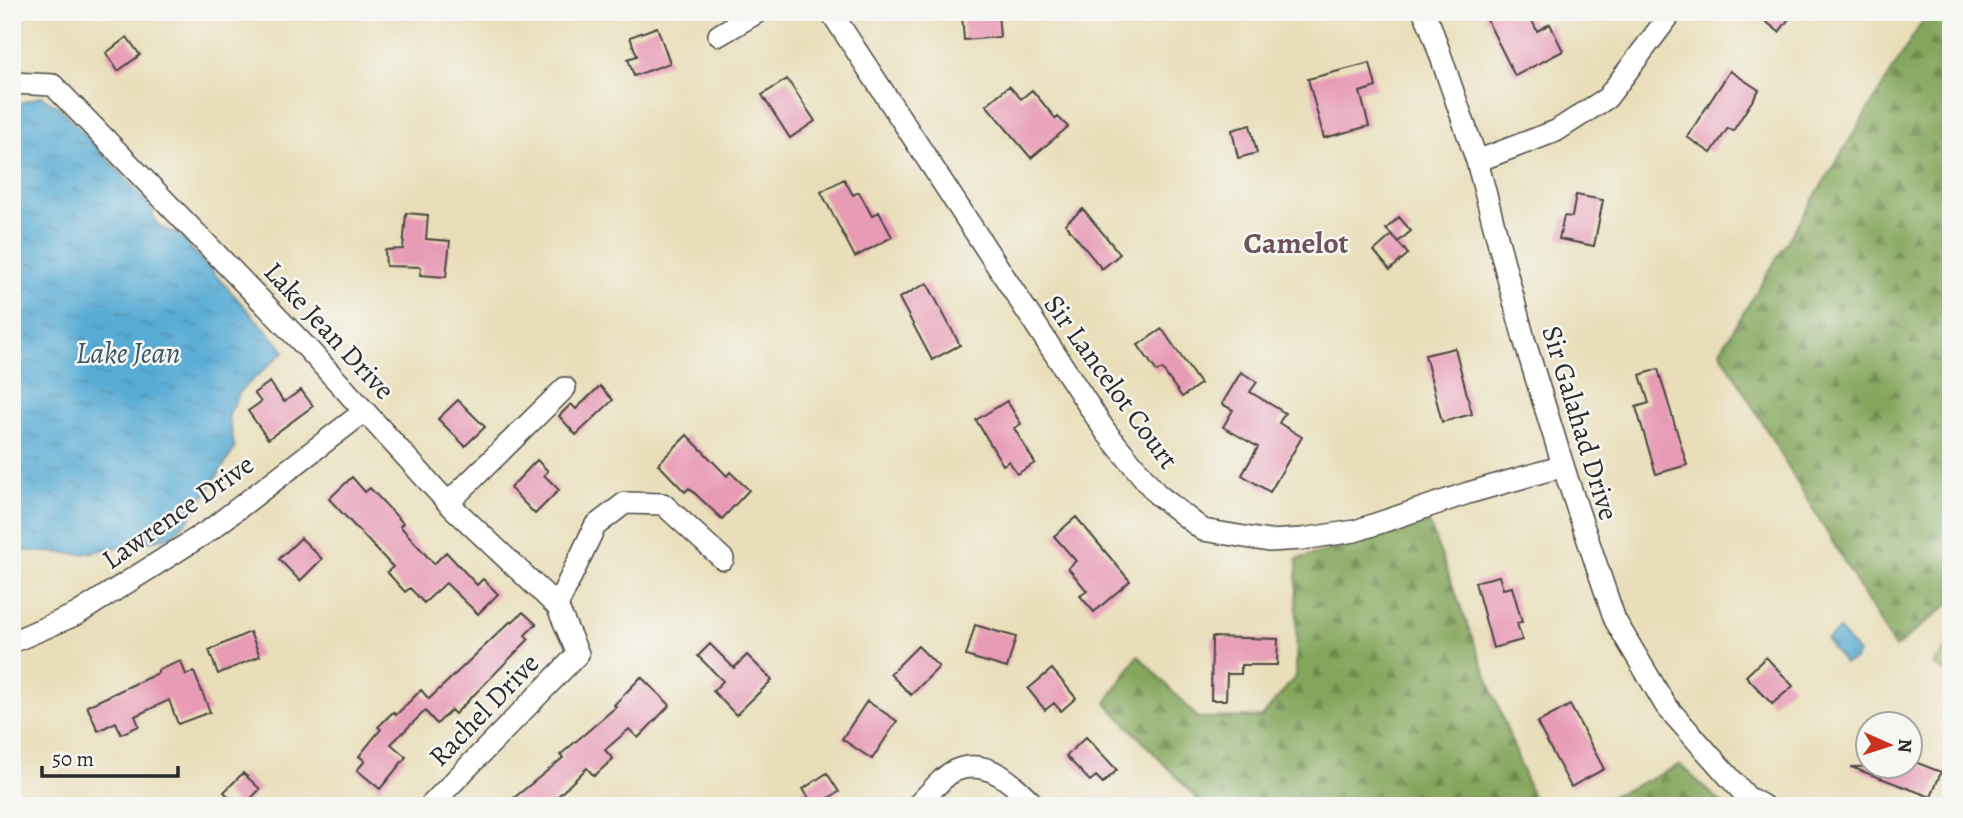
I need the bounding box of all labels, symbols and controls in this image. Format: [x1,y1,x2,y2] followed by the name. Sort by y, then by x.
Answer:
[1243,223,1349,263] district label: Camelot
[255,254,403,408] street label: Lake Jean Drive
[1035,287,1187,477] street label: Sir Lancelot Court
[1532,321,1628,525] street label: Sir Galahad Drive
[76,333,180,373] water label: Lake Jean
[95,446,261,578] street label: Lawrence Drive
[420,645,548,775] street label: Rachel Drive
[1854,710,1924,780] north arrow
[42,734,178,778] scale bar
[1892,738,1918,754] text: N
[52,745,94,773] text: 50 m

